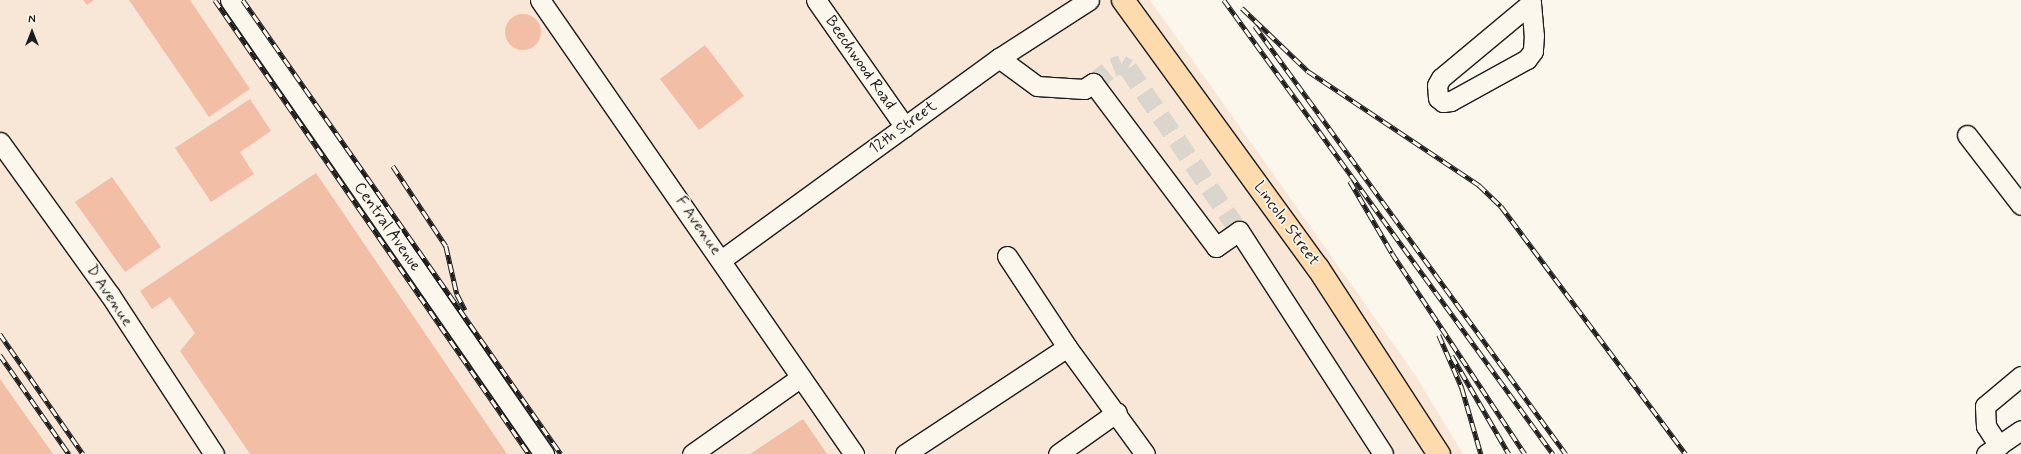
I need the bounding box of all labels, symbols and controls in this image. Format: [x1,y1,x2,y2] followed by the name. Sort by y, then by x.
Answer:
[12,12,52,52] north arrow
[28,13,36,27] text: N
[821,13,899,113] street label: Beechwood Road
[865,97,941,159] street label: 12th Street
[348,177,426,277] street label: Central Avenue
[1249,179,1323,269] street label: Lincoln Street
[672,195,724,257] street label: F Avenue
[83,263,135,329] street label: D Avenue

